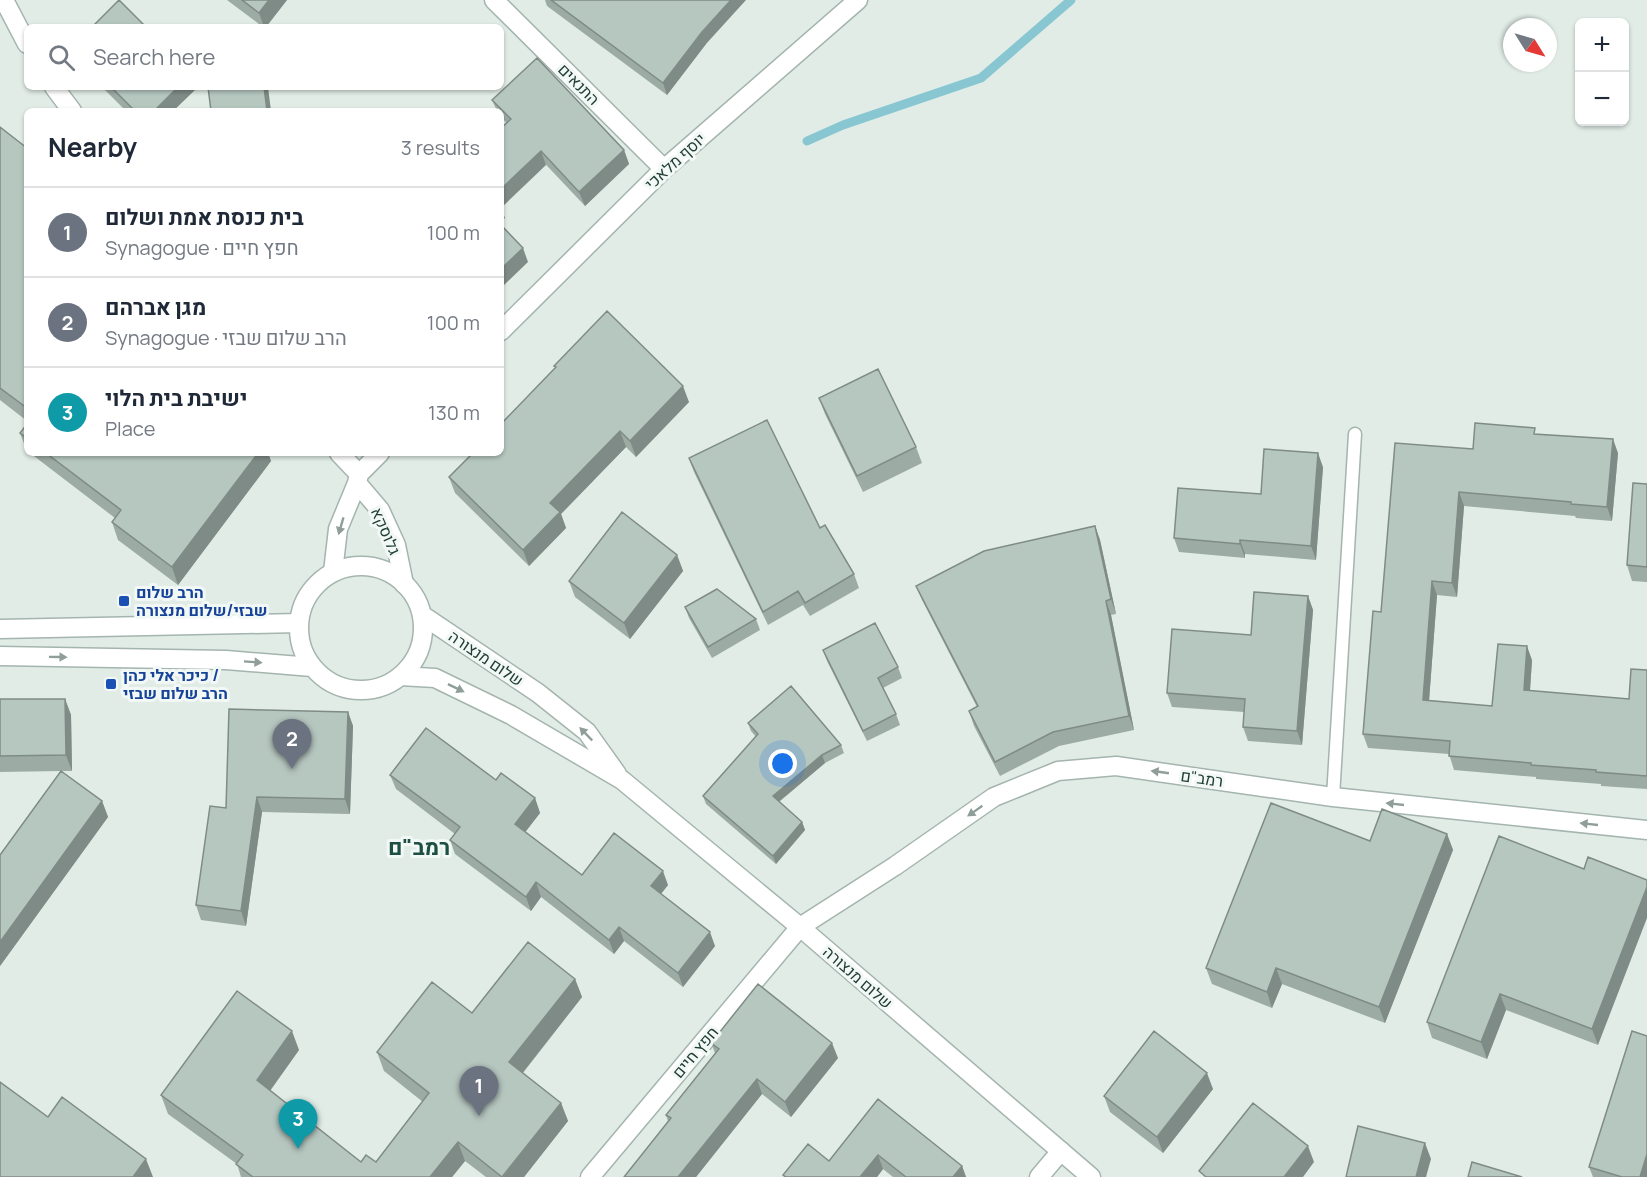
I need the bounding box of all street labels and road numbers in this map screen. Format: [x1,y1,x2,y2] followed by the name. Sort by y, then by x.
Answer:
[553,58,605,110] street label: התנאים
[640,128,710,194] street label: יוסף מלאכי
[366,504,406,558] street label: גלוסקא
[444,625,528,691] street label: שלום מנצורה
[1179,764,1225,792] street label: רמב"ם
[818,941,898,1013] street label: שלום מנצורה
[667,1022,723,1082] street label: חפץ חיים

